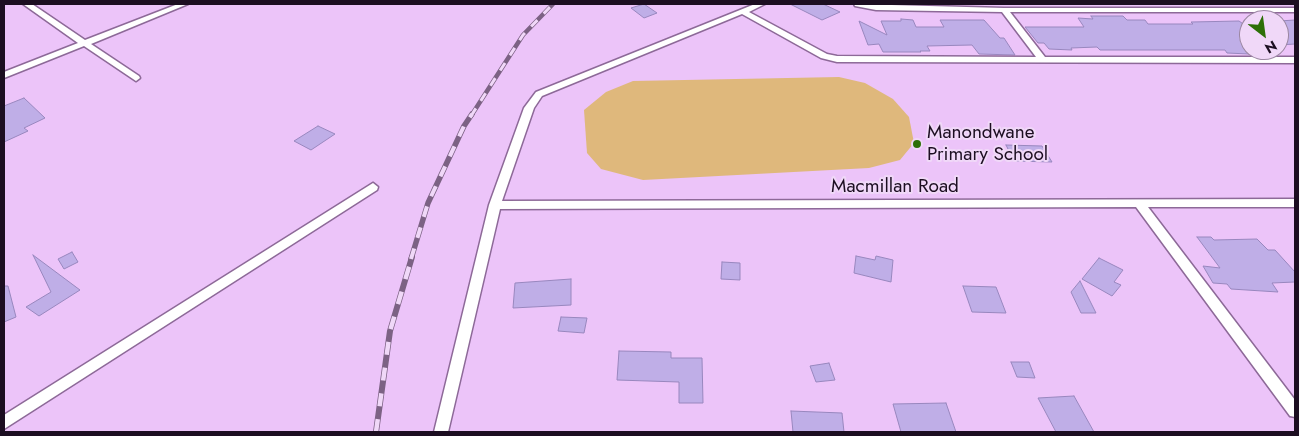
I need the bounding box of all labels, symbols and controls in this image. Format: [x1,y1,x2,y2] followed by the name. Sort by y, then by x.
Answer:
[1239,10,1289,60] north arrow
[1261,36,1281,59] text: N
[927,122,1048,166] place label: Manondwane Primary School
[911,138,923,150] marker: Manondwane Primary School
[831,176,959,198] street label: Macmillan Road

